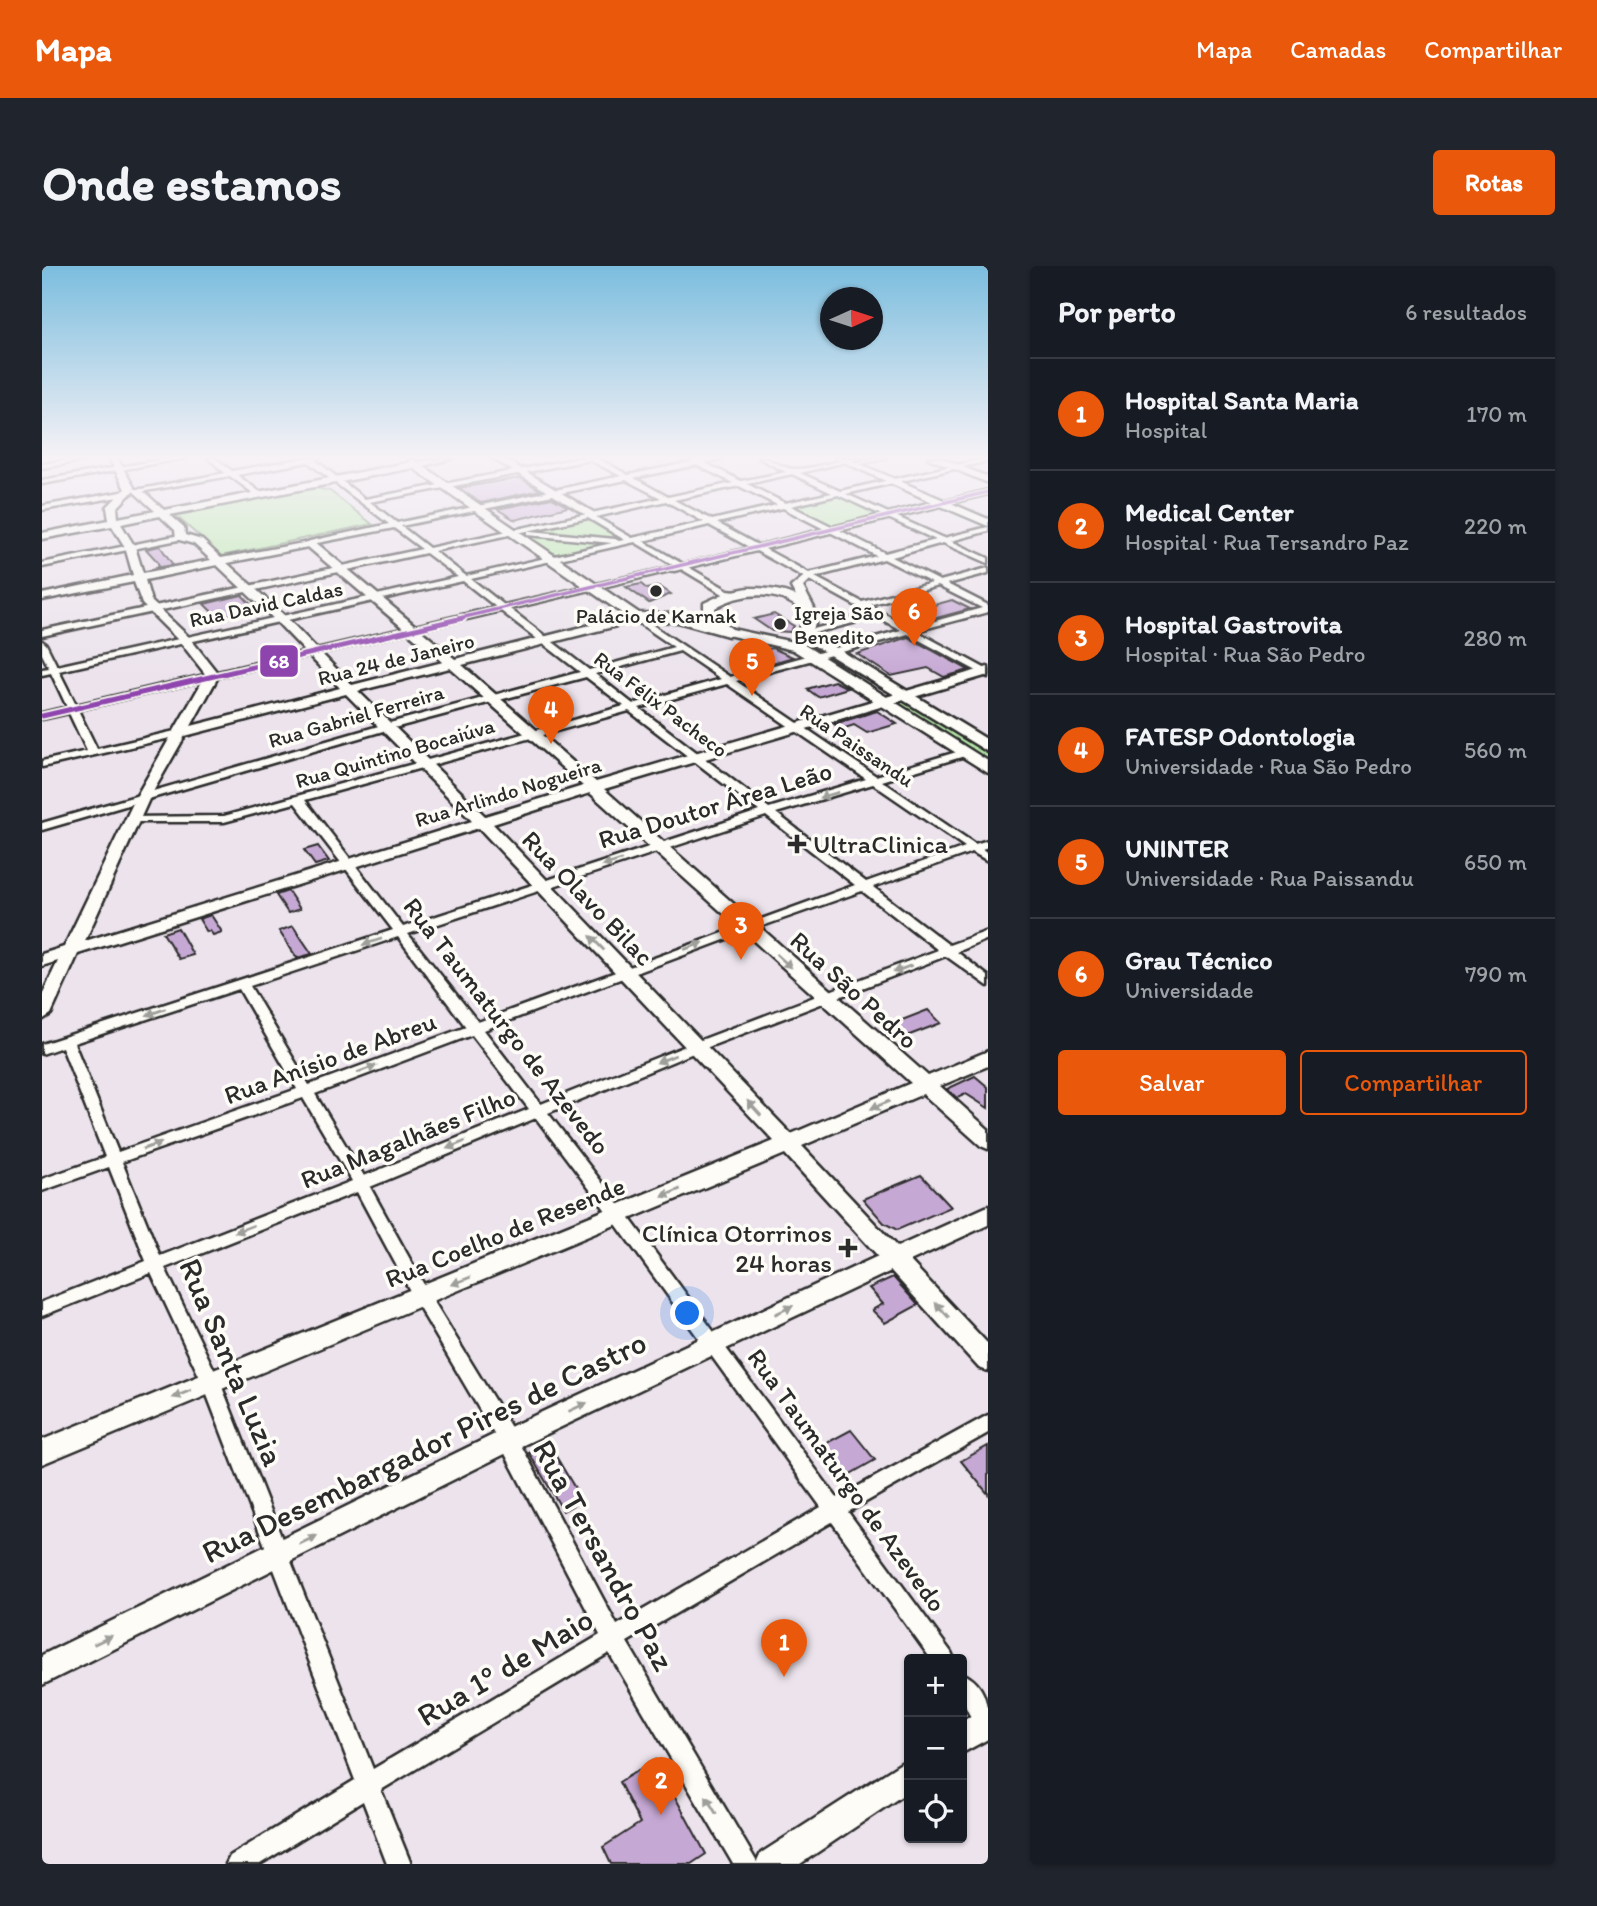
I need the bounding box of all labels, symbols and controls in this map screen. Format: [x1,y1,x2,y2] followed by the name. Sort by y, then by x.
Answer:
[35,30,112,69] text: Mapa
[1196,35,1252,64] text: Mapa
[1290,35,1386,64] text: Camadas
[1424,35,1562,64] text: Compartilhar
[1433,150,1555,215] button: Rotas
[42,153,342,212] text: Onde estamos
[820,287,883,350] north arrow
[1058,293,1176,330] text: Por perto
[1405,298,1527,326] text: 6 resultados
[1125,384,1359,416] text: Hospital Santa Maria
[1076,400,1086,428] text: 1
[1466,400,1527,428] text: 170 m
[1125,416,1207,444] text: Hospital
[1125,496,1294,528] text: Medical Center
[1075,512,1087,540] text: 2
[1464,512,1527,540] text: 220 m
[1125,528,1409,556] text: Hospital · Rua Tersandro Paz
[187,576,345,632] street label: Rua David Caldas
[648,583,664,599] marker: Palácio de Karnak
[891,588,937,646] pin: 6
[794,600,884,649] place label: Igreja São Benedito
[576,603,736,628] place label: Palácio de Karnak
[1125,608,1342,640] text: Hospital Gastrovita
[772,616,788,632] marker: Igreja São Benedito
[1075,624,1087,652] text: 3
[1464,624,1527,652] text: 280 m
[315,627,477,691] street label: Rua 24 de Janeiro
[729,638,775,696] pin: 5
[1125,640,1365,668] text: Hospital · Rua São Pedro
[259,644,299,678] line badge: 68
[589,646,733,762] street label: Rua Félix Pacheco
[269,650,290,673] text: 68
[265,679,447,753] street label: Rua Gabriel Ferreira
[528,686,574,744] pin: 4
[795,698,919,792] street label: Rua Paissandu
[292,713,498,793] street label: Rua Quintino Bocaiúva
[1125,720,1355,752] text: FATESP Odontologia
[1074,736,1088,764] text: 4
[1464,736,1527,764] text: 560 m
[412,752,604,832] street label: Rua Arlindo Nogueira
[1125,752,1412,780] text: Universidade · Rua São Pedro
[594,754,836,856] street label: Rua Doutor Área Leão
[817,790,839,801] one-way arrow
[515,824,661,972] street label: Rua Olavo Bilac
[813,828,949,860] place label: UltraClinica
[1125,832,1229,864] text: UNINTER
[787,834,807,854] marker: UltraClinica
[1075,848,1087,876] text: 5
[1464,848,1527,876] text: 650 m
[601,859,622,869] one-way arrow
[1125,864,1414,892] text: Universidade · Rua Paissandu
[397,891,617,1161] street label: Rua Taumaturgo de Azevedo
[718,902,764,960] pin: 3
[783,924,925,1056] street label: Rua São Pedro
[588,935,605,952] one-way arrow
[362,938,383,948] one-way arrow
[684,941,705,952] one-way arrow
[1125,944,1273,976] text: Grau Técnico
[775,952,792,968] one-way arrow
[1075,960,1087,988] text: 6
[1465,960,1527,988] text: 790 m
[891,964,912,975] one-way arrow
[1125,976,1254,1004] text: Universidade
[220,1005,440,1111] street label: Rua Anísio de Abreu
[145,1007,166,1018] one-way arrow
[1058,1050,1286,1115] button: Salvar
[1300,1050,1527,1115] button: Compartilhar
[656,1054,677,1065] one-way arrow
[356,1064,377,1075] one-way arrow
[296,1080,520,1196] street label: Rua Magalhães Filho
[747,1099,763,1116] one-way arrow
[870,1099,891,1110] one-way arrow
[142,1140,163,1151] one-way arrow
[445,1140,466,1151] one-way arrow
[380,1169,630,1295] street label: Rua Coelho de Resende
[660,1188,681,1199] one-way arrow
[642,1217,832,1279] place label: Clínica Otorrinos 24 horas
[234,1224,255,1235] one-way arrow
[838,1238,858,1258] marker: Clínica Otorrinos 24 horas
[171,1253,293,1472] street label: Rua Santa Luzia
[450,1275,471,1286] one-way arrow
[670,1296,704,1330] your location
[935,1302,950,1319] one-way arrow
[774,1304,794,1316] one-way arrow
[196,1323,652,1571] street label: Rua Desembargador Pires de Castro
[741,1342,953,1618] street label: Rua Taumaturgo de Azevedo
[171,1389,192,1400] one-way arrow
[568,1401,588,1413] one-way arrow
[525,1433,683,1677] street label: Rua Tersandro Paz
[298,1534,318,1545] one-way arrow
[410,1600,600,1734] street label: Rua 1º de Maio
[761,1619,807,1677] pin: 1
[93,1634,113,1645] one-way arrow
[904,1654,967,1843] map controls
[904,1654,967,1717] button: +
[904,1717,967,1780] button: −
[638,1757,684,1815] pin: 2
[904,1780,967,1843] button: locate
[705,1796,717,1815] one-way arrow

